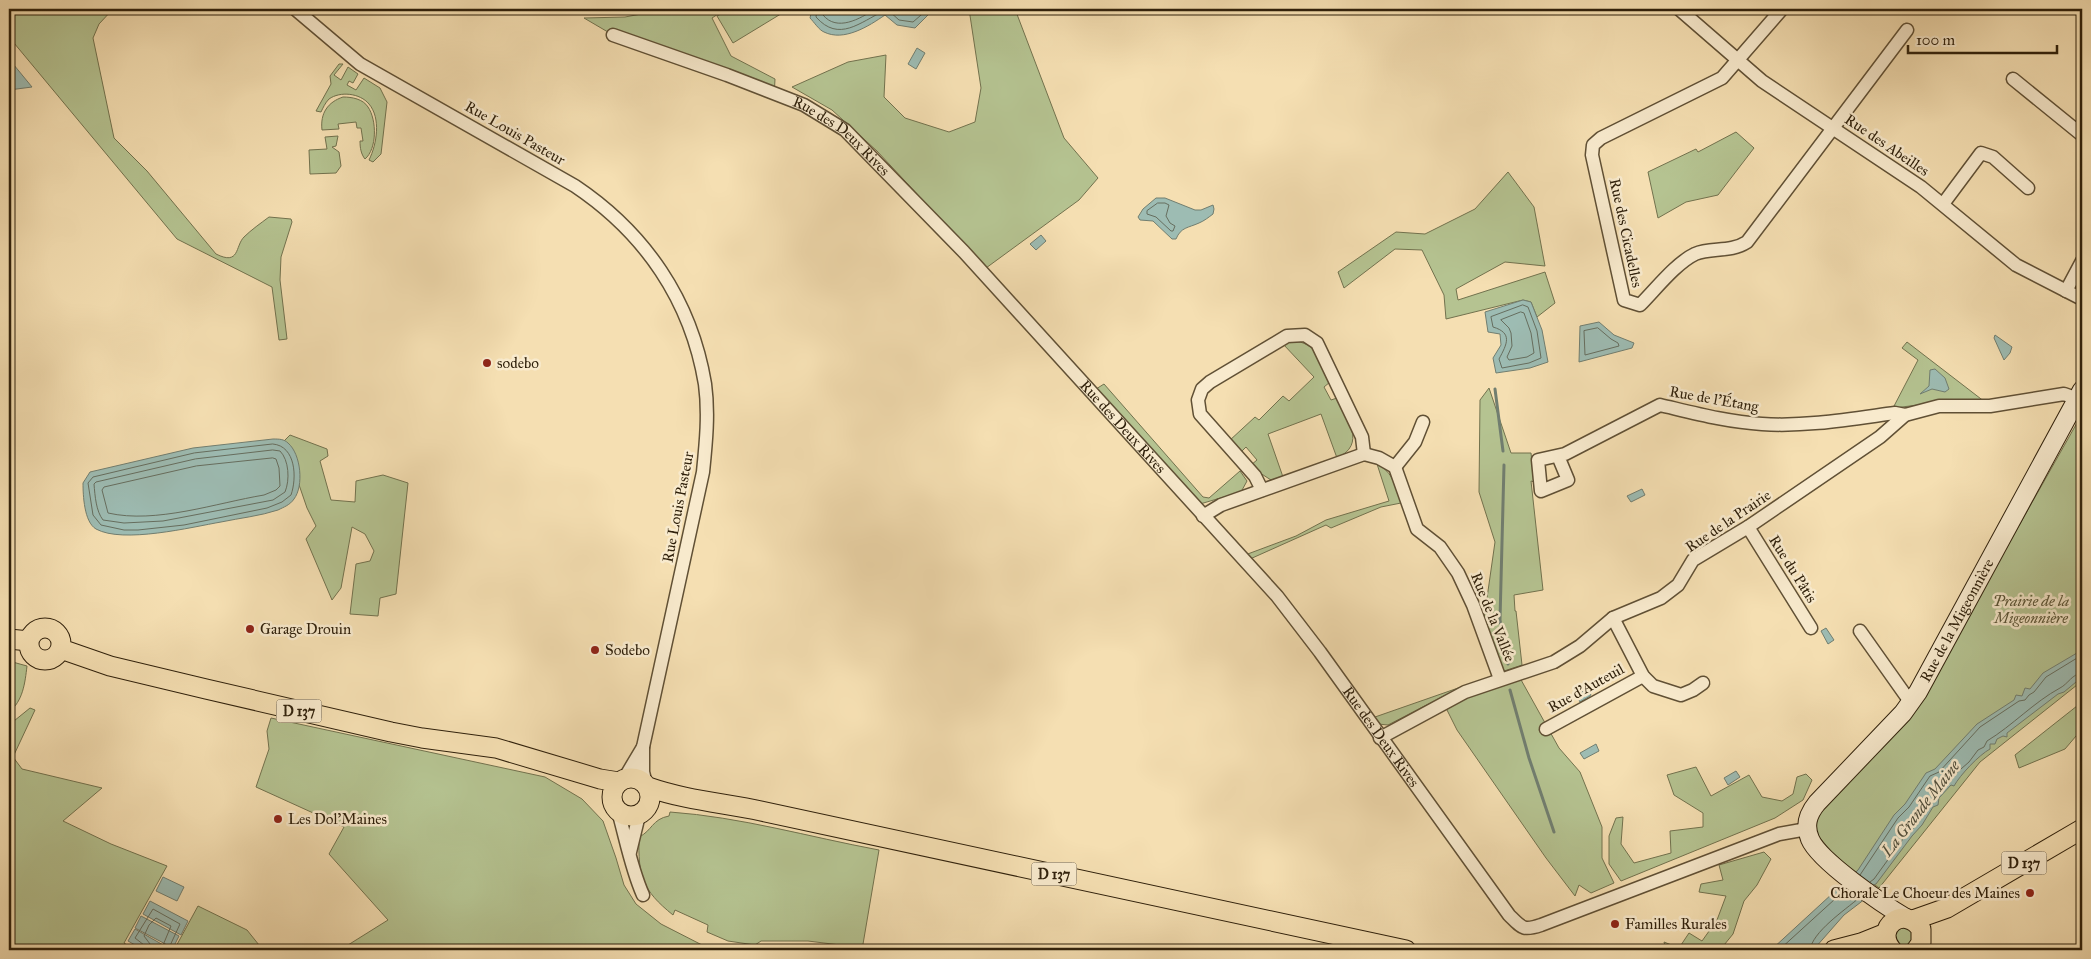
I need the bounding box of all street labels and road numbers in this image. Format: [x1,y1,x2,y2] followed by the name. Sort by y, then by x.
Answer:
[790,93,894,180] street label: Rue des Deux Rives
[462,97,569,169] street label: Rue Louis Pasteur
[1841,110,1933,180] street label: Rue des Abeilles
[1606,177,1646,289] street label: Rue des Cicadelles
[1076,376,1170,477] street label: Rue des Deux Rives
[1668,381,1761,416] street label: Rue de l'Étang
[658,450,698,564] street label: Rue Louis Pasteur
[1682,486,1774,556] street label: Rue de la Prairie
[1765,532,1821,606] street label: Rue du Pâtis
[1916,556,1998,685] street label: Rue de la Migeonnière
[1467,570,1519,664] street label: Rue de la Vallée
[1545,659,1628,716] street label: Rue d'Auteuil
[1339,683,1423,791] street label: Rue des Deux Rives
[276,699,322,722] road number: D 137
[2002,851,2046,874] road number: D 137
[1032,862,1076,886] road number: D 137

